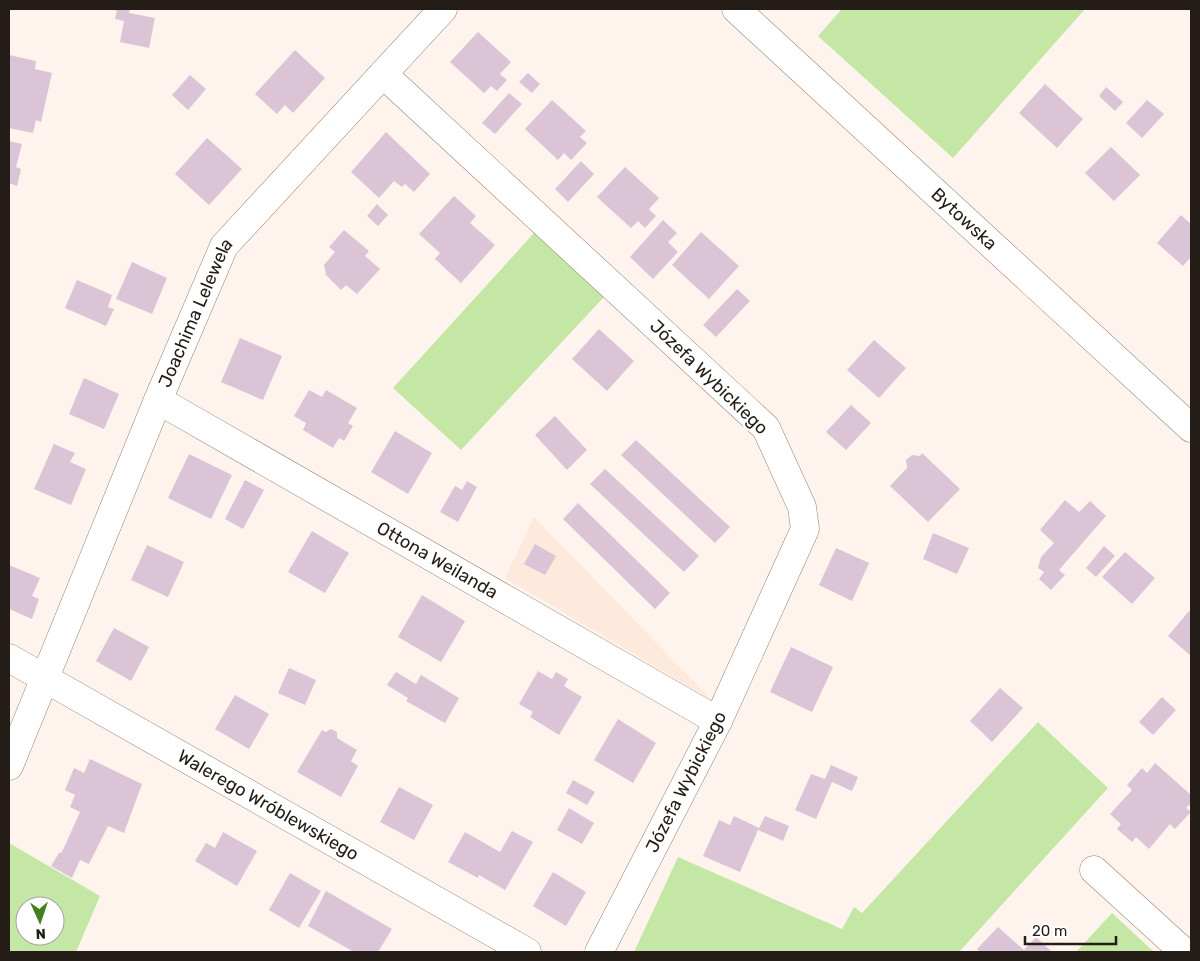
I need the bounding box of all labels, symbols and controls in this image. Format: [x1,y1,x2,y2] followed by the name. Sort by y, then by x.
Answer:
[927,183,1001,255] street label: Bytowska
[154,233,237,391] street label: Joachima Lelewela
[645,315,773,439] street label: Józefa Wybickiego
[373,517,502,603] street label: Ottona Weilanda
[641,708,731,856] street label: Józefa Wybickiego
[174,745,363,865] street label: Walerego Wróblewskiego
[15,896,65,946] north arrow
[1025,914,1116,946] scale bar
[1032,922,1067,940] text: 20 m
[35,925,46,942] text: N

